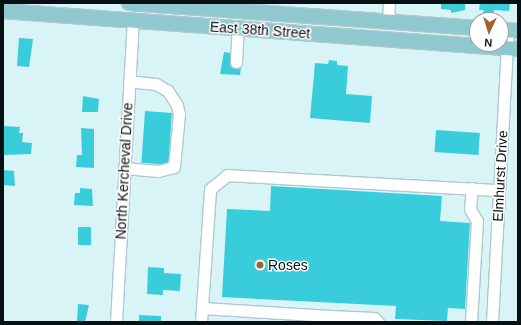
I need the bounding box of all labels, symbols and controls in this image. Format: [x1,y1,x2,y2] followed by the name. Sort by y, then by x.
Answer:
[469,12,509,52] north arrow
[209,18,311,42] street label: East 38th Street
[484,37,493,49] text: N
[112,102,136,240] street label: North Kercheval Drive
[489,130,511,222] street label: Elmhurst Drive
[268,257,308,273] place label: Roses
[255,260,265,270] marker: Roses

